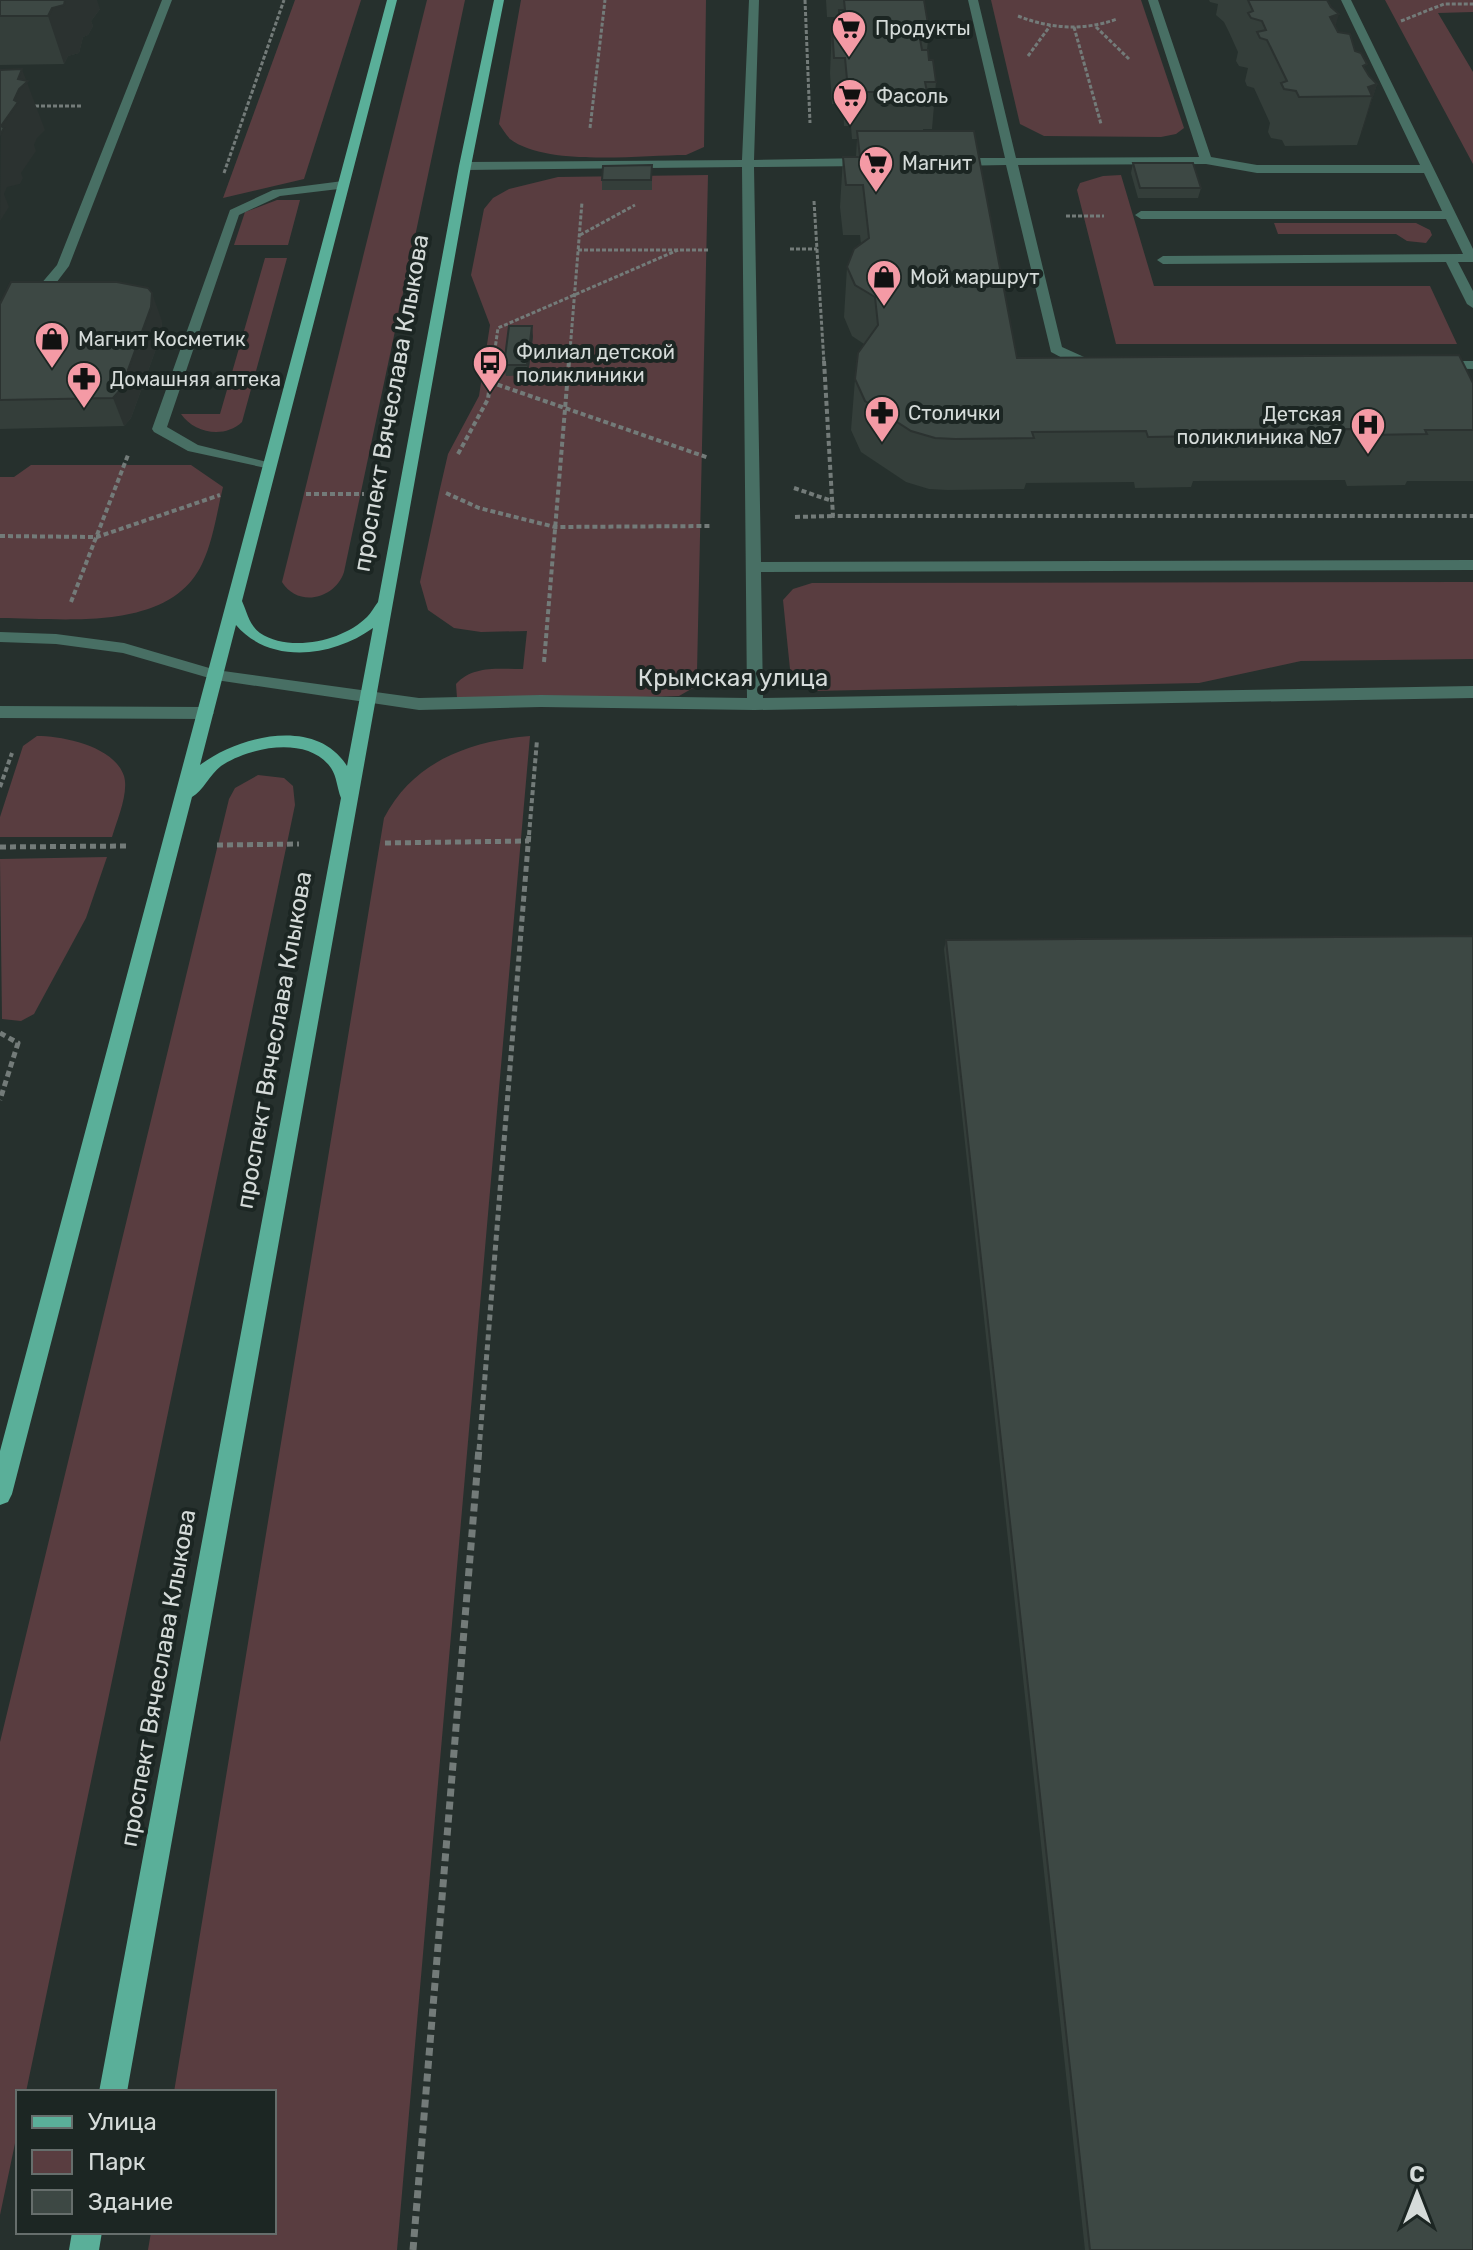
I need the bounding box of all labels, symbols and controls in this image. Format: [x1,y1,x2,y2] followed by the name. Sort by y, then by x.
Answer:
[830,9,868,59] supermarket icon: Продукты
[875,16,971,40] place label: Продукты
[831,77,869,127] supermarket icon: Фасоль
[876,84,948,108] place label: Фасоль
[857,144,895,194] supermarket icon: Магнит
[902,151,972,175] place label: Магнит
[348,232,434,574] street label: проспект Вячеслава Клыкова
[865,258,903,308] shop icon: Мой маршрут
[910,265,1040,289] place label: Мой маршрут
[33,320,71,370] shop icon: Магнит Косметик
[78,327,246,351] place label: Магнит Косметик
[516,340,675,387] place label: Филиал детской поликлиники
[471,344,509,394] bus stop icon: Филиал детской поликлиники
[65,360,103,410] pharmacy icon: Домашняя аптека
[110,367,281,391] place label: Домашняя аптека
[863,394,901,444] pharmacy icon: Столички
[908,401,1001,425] place label: Столички
[1177,402,1342,449] place label: Детская поликлиника №7
[1349,406,1387,456] hospital icon: Детская поликлиника №7
[638,664,828,692] street label: Крымская улица
[231,869,317,1211] street label: проспект Вячеслава Клыкова
[115,1507,201,1849] street label: проспект Вячеслава Клыкова
[16,2090,276,2234] legend
[88,2108,157,2136] text: Улица
[88,2148,146,2176] text: Парк
[1377,2154,1457,2234] north arrow
[1409,2161,1425,2188] text: С
[88,2188,173,2216] text: Здание

